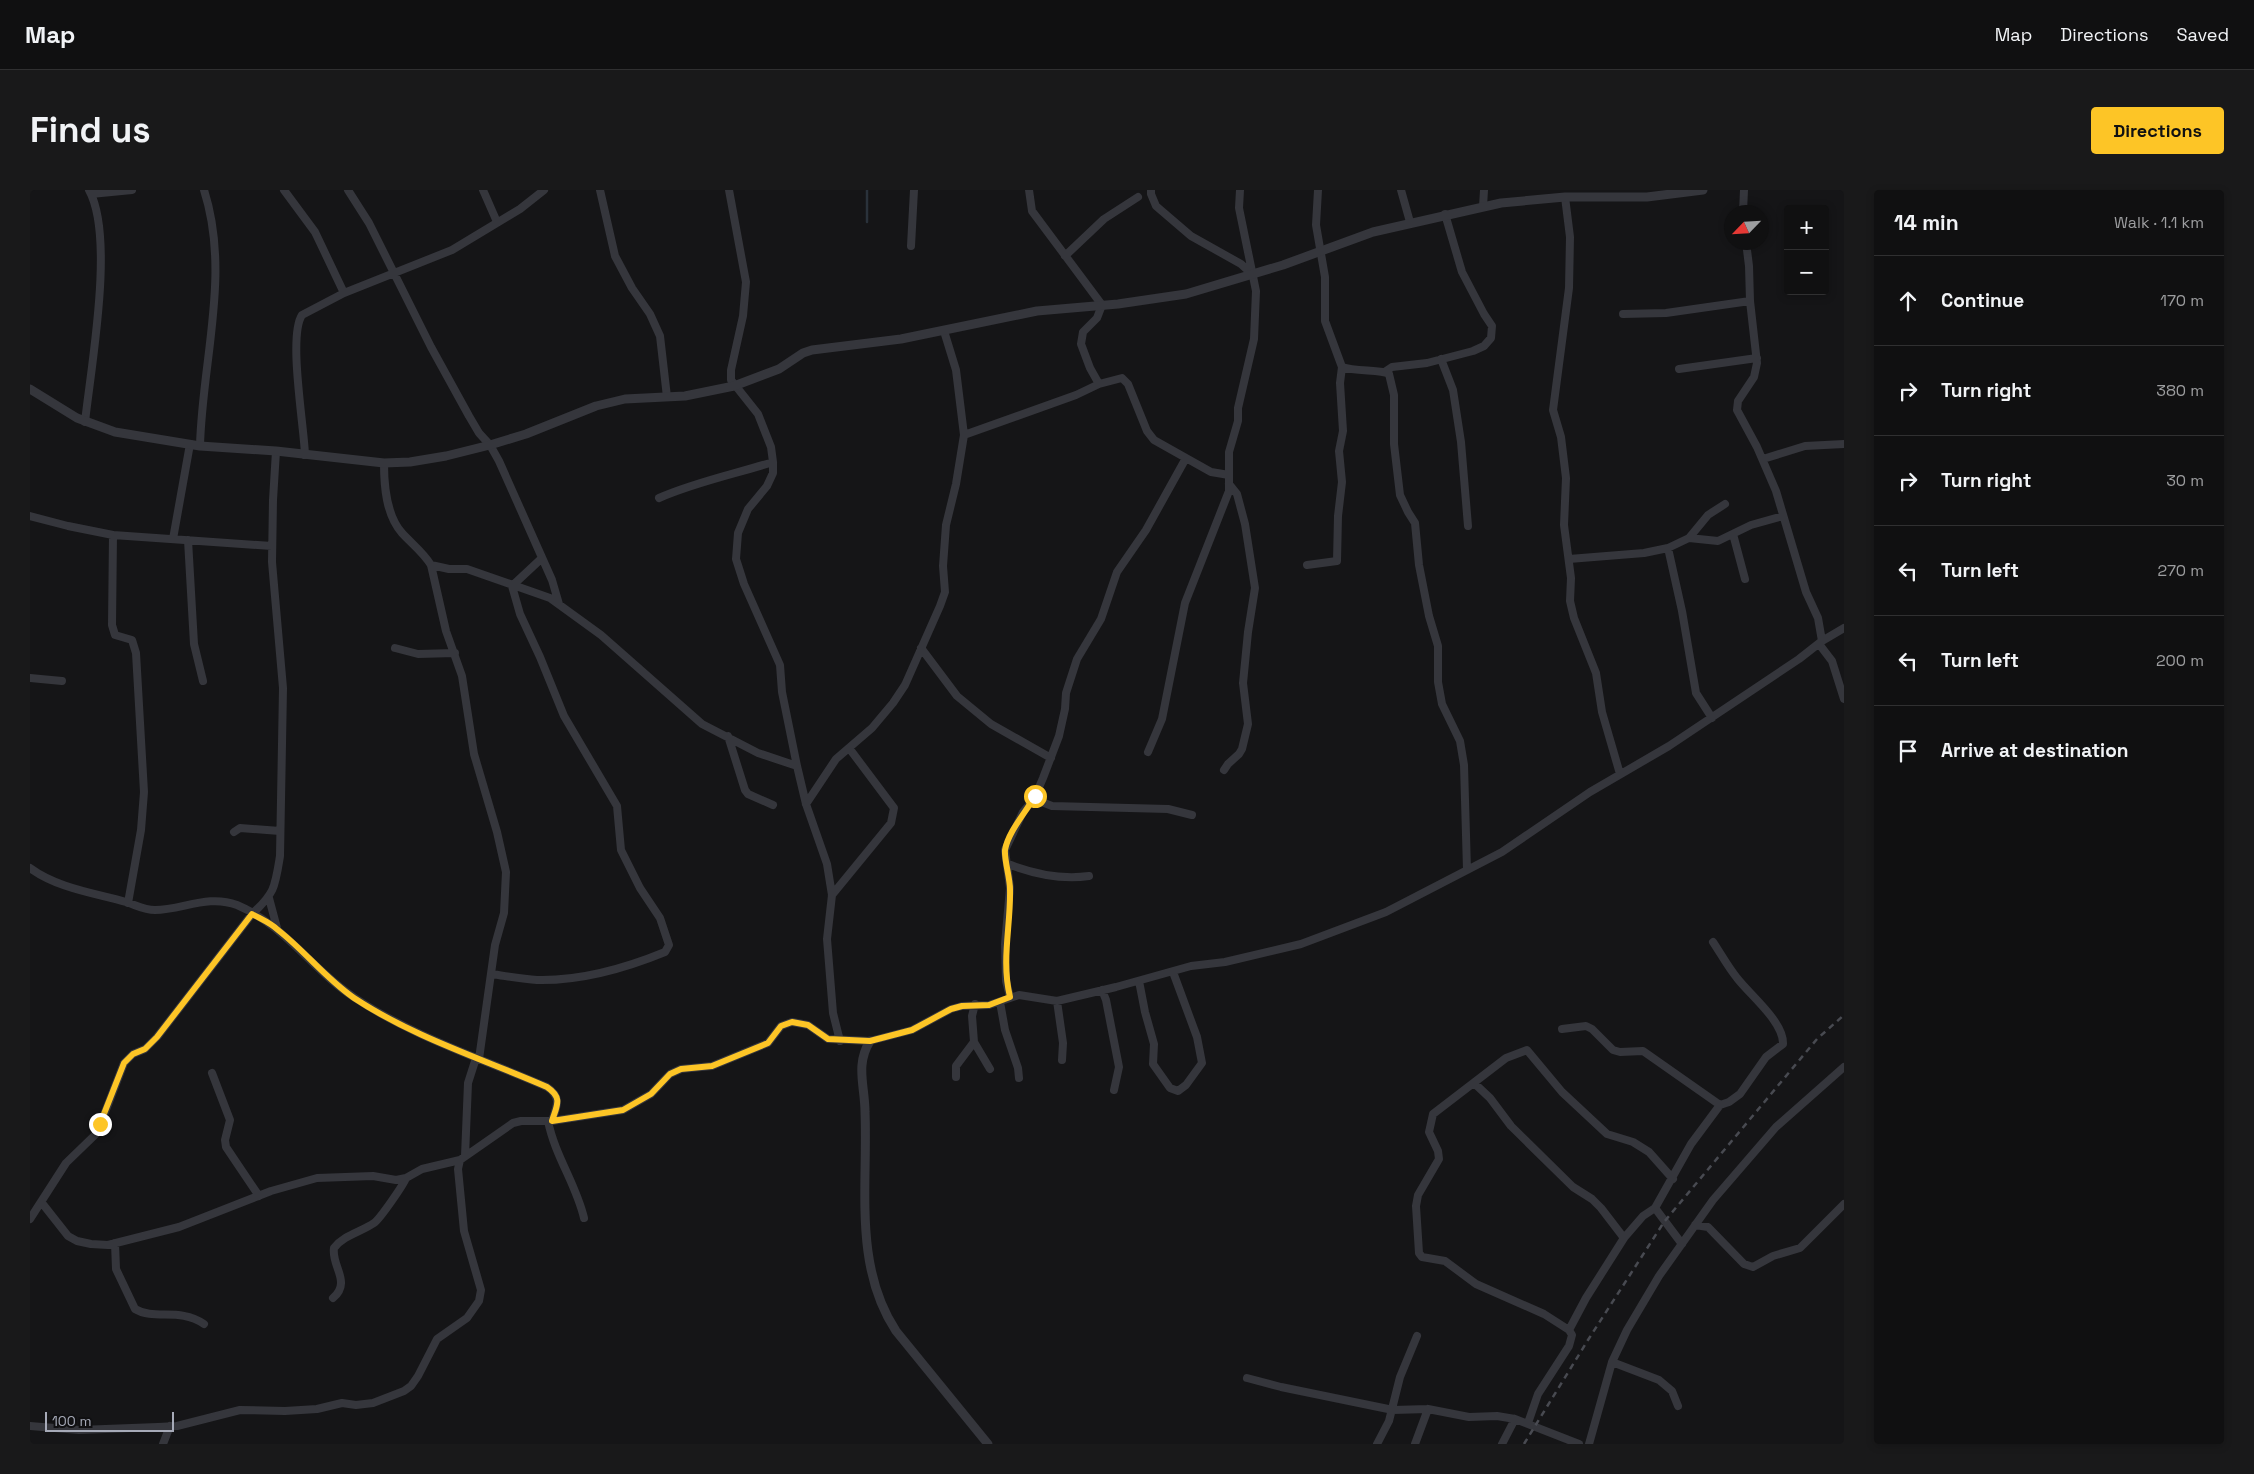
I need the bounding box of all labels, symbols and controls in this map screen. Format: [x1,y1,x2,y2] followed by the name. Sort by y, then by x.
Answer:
[25,19,75,50] text: Map
[1995,23,2032,46] text: Map
[2060,23,2149,46] text: Directions
[2177,23,2229,46] text: Saved
[2091,107,2224,154] button: Directions
[30,108,151,152] text: Find us
[1724,205,1769,250] north arrow
[1784,205,1829,295] map controls
[1784,205,1829,250] button: +
[1894,209,1959,236] text: 14 min
[2114,212,2204,233] text: Walk · 1.1 km
[1784,250,1829,295] button: −
[1894,287,1922,315] icon: ahead
[1941,288,2024,313] text: Continue
[2160,290,2204,311] text: 170 m
[1894,377,1922,405] icon: right
[1941,378,2031,403] text: Turn right
[2156,380,2204,401] text: 380 m
[1894,467,1922,495] icon: right
[1941,468,2031,493] text: Turn right
[2166,470,2204,491] text: 30 m
[1894,557,1922,585] icon: left
[1941,558,2019,583] text: Turn left
[2157,560,2204,581] text: 270 m
[1894,647,1922,675] icon: left
[1941,648,2019,673] text: Turn left
[2156,650,2204,671] text: 200 m
[1894,737,1922,765] icon: arrive
[1941,738,2129,763] text: Arrive at destination
[1024,785,1047,808] route start
[89,1113,112,1136] route end
[45,1409,174,1432] scale bar
[52,1412,91,1430] text: 100 m

